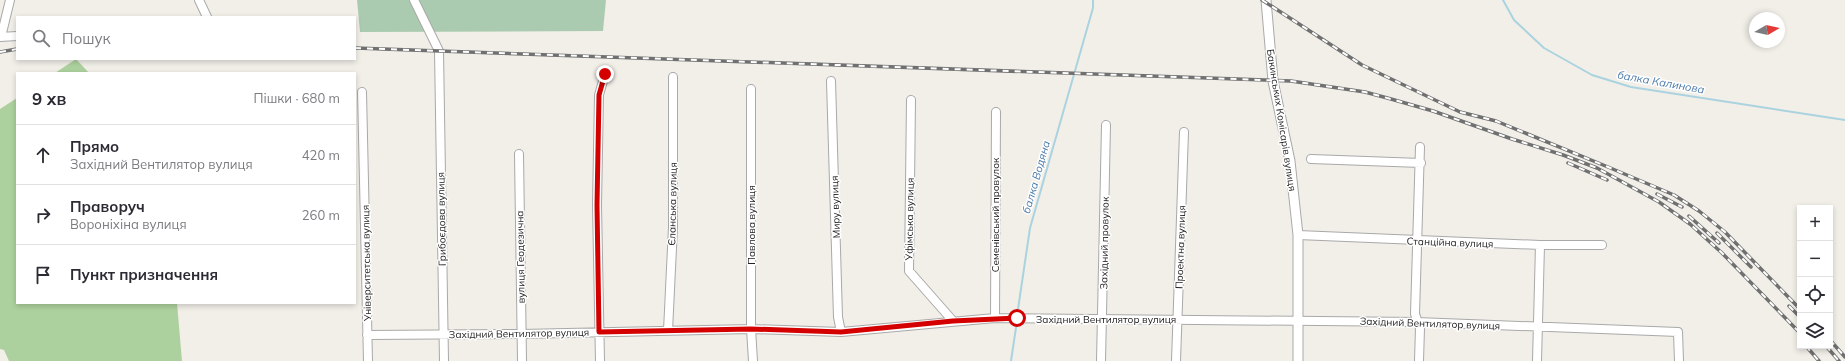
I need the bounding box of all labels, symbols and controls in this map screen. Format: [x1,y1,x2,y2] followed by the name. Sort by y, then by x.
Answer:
[1749,12,1785,48] north arrow
[16,16,356,60] search box
[30,27,52,49] icon: search
[62,29,111,48] text: Пошук
[1264,48,1299,192] street label: Бакинських Комісарів вулиця
[596,65,614,83] route end
[1617,67,1706,97] water label: балка Калинова
[32,88,66,109] text: 9 хв
[253,90,340,106] text: Пішки · 680 m
[70,137,119,156] text: Прямо
[1019,139,1053,215] water label: балка Водяна
[32,144,54,166] icon: ahead
[302,147,340,163] text: 420 m
[70,156,253,172] text: Західний Вентилятор вулиця
[989,157,1002,272] street label: Семенівський провулок
[665,162,680,246] street label: Єланська вулиця
[434,172,449,266] street label: Грибоєдова вулиця
[828,175,843,239] street label: Миру вулиця
[902,178,917,261] street label: Уфімська вулиця
[745,185,758,265] street label: Павлова вулиця
[1097,196,1112,289] street label: Західний провулок
[70,197,145,216] text: Праворуч
[32,204,54,226] icon: right
[359,205,374,322] street label: Університетська вулиця
[1173,205,1188,289] street label: Проектна вулиця
[1797,205,1833,349] map controls
[1797,205,1833,241] button: +
[302,207,340,223] text: 260 m
[513,210,528,303] street label: вулиця Геодезична
[70,216,187,232] text: Вороніхіна вулиця
[1406,234,1494,251] street label: Станційна вулиця
[1797,241,1833,277] button: −
[32,264,54,286] icon: arrive
[70,265,218,284] text: Пункт призначення
[1797,277,1833,313] button: locate
[1008,309,1026,327] route start
[1036,313,1176,326] street label: Західний Вентилятор вулиця
[1797,313,1833,349] button: layers
[1360,315,1500,332] street label: Західний Вентилятор вулиця
[449,326,589,341] street label: Західний Вентилятор вулиця

